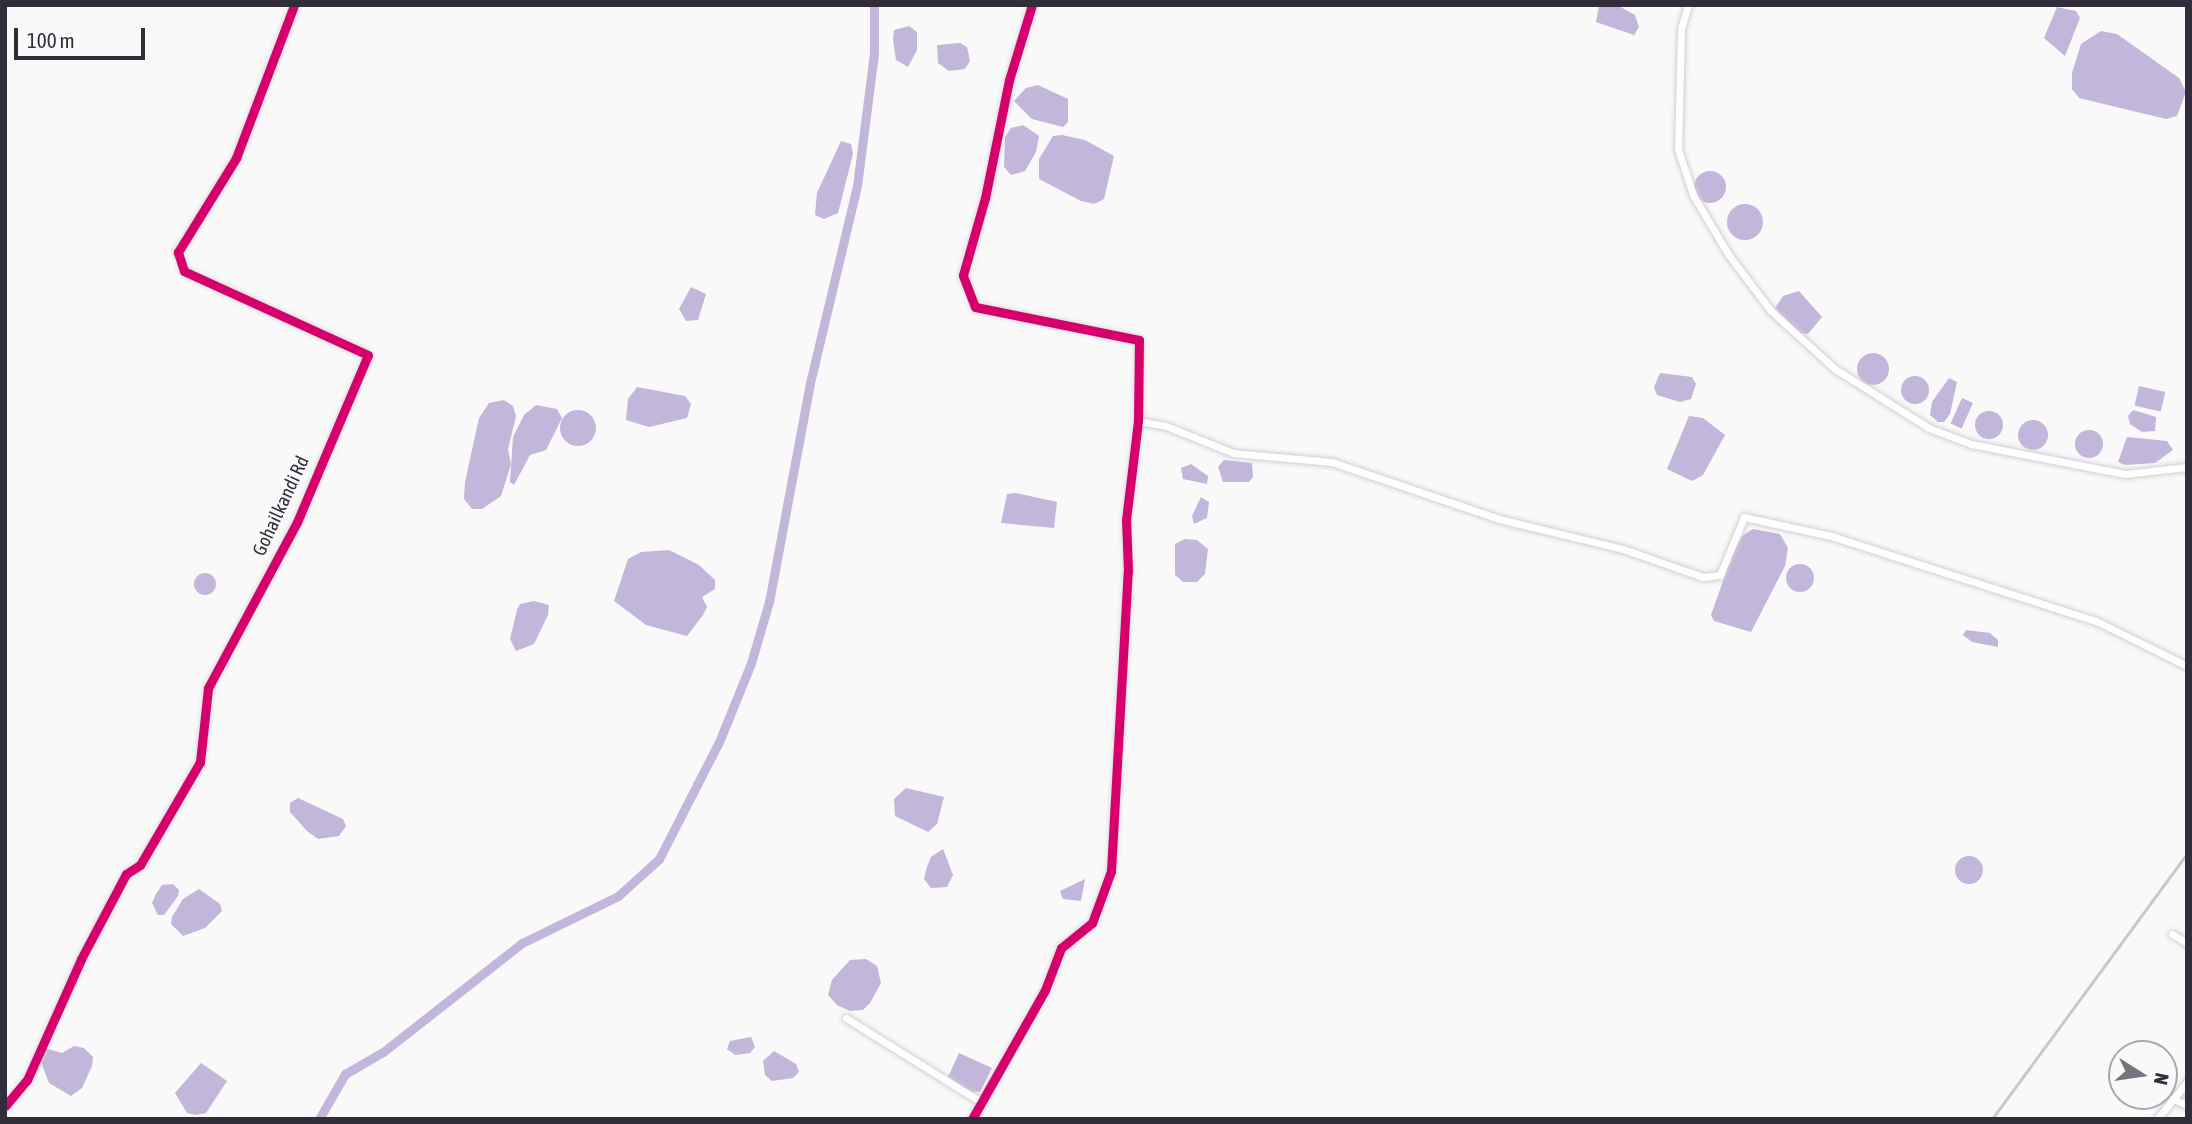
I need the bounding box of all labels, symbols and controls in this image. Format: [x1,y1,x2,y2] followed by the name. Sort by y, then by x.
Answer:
[18,14,149,58] scale bar
[27,28,75,52] text: 100 m
[248,453,314,559] street label: Gohailkandi Rd
[2108,1040,2178,1110] north arrow
[2150,1071,2174,1087] text: N

